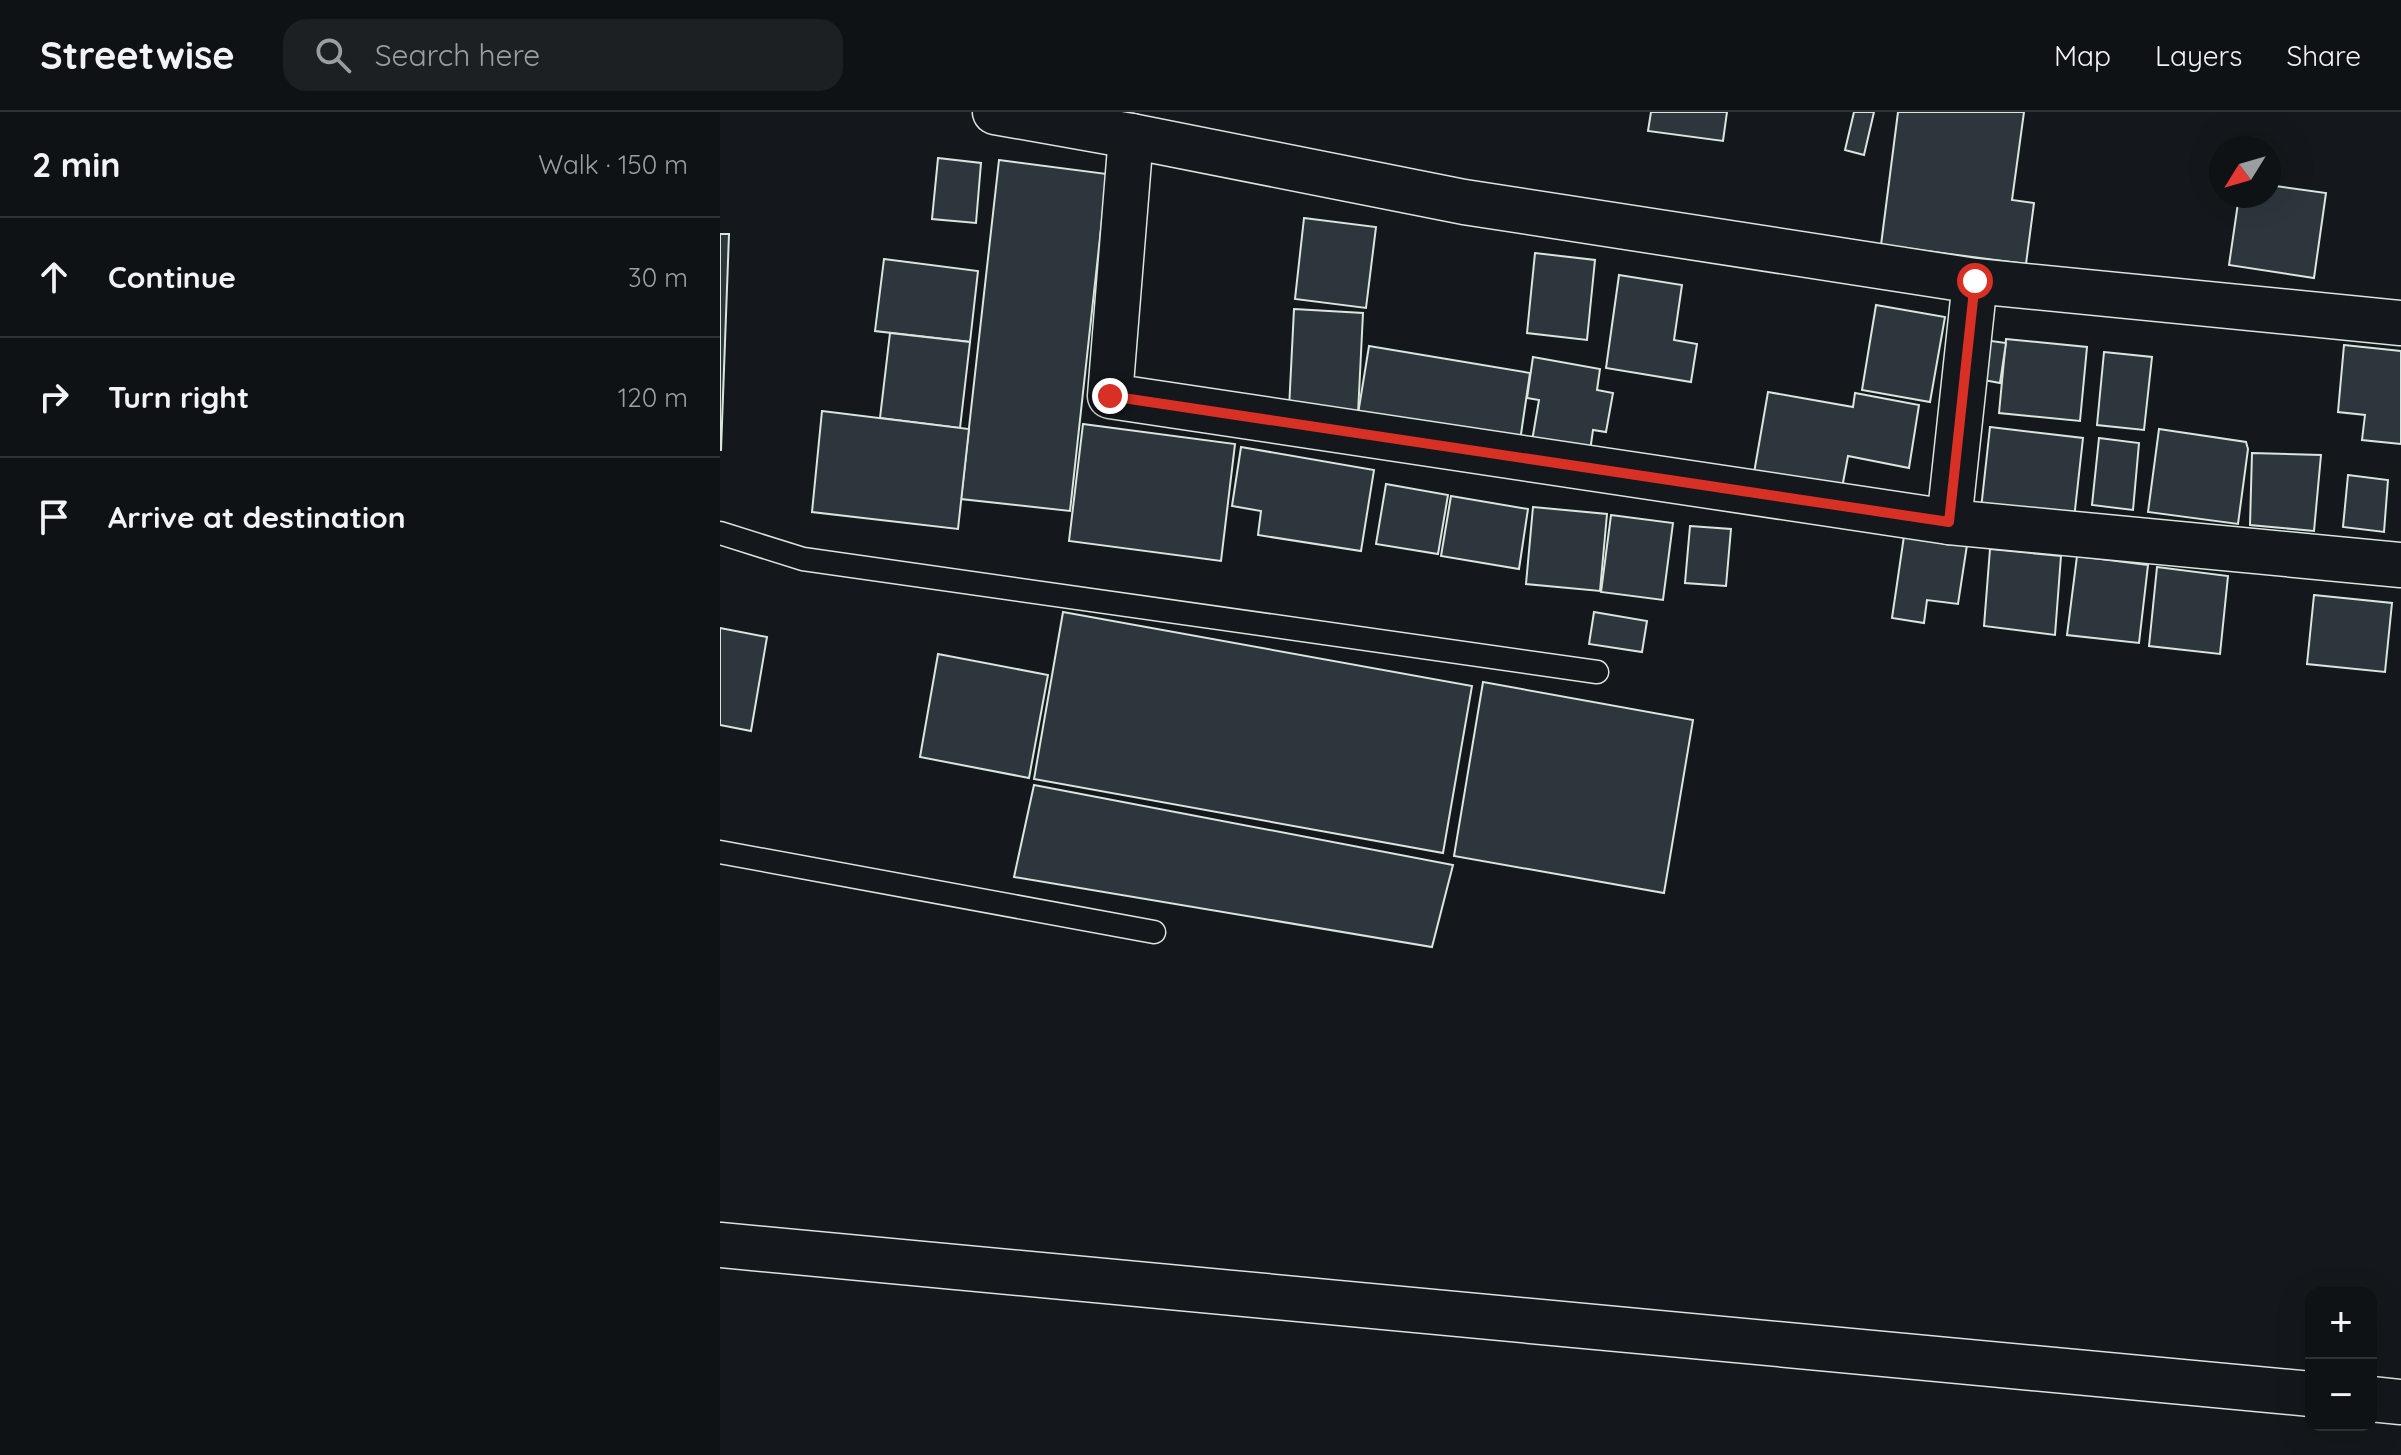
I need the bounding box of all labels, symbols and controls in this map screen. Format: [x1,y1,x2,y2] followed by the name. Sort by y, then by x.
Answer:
[283,19,843,91] search box
[40,31,235,79] text: Streetwise
[311,33,355,77] icon: search
[375,36,540,74] text: Search here
[2054,38,2111,73] text: Map
[2155,38,2242,73] text: Layers
[2286,38,2361,73] text: Share
[2209,136,2281,208] north arrow
[32,143,121,186] text: 2 min
[538,148,688,181] text: Walk · 150 m
[32,255,76,299] icon: ahead
[108,258,236,296] text: Continue
[628,261,688,294] text: 30 m
[1957,263,1993,299] route start
[32,375,76,419] icon: right
[108,378,249,416] text: Turn right
[1092,378,1128,414] route end
[618,381,688,414] text: 120 m
[32,495,76,539] icon: arrive
[108,498,406,536] text: Arrive at destination
[2305,1287,2377,1431] map controls
[2305,1287,2377,1359] button: +
[2305,1359,2377,1431] button: −

